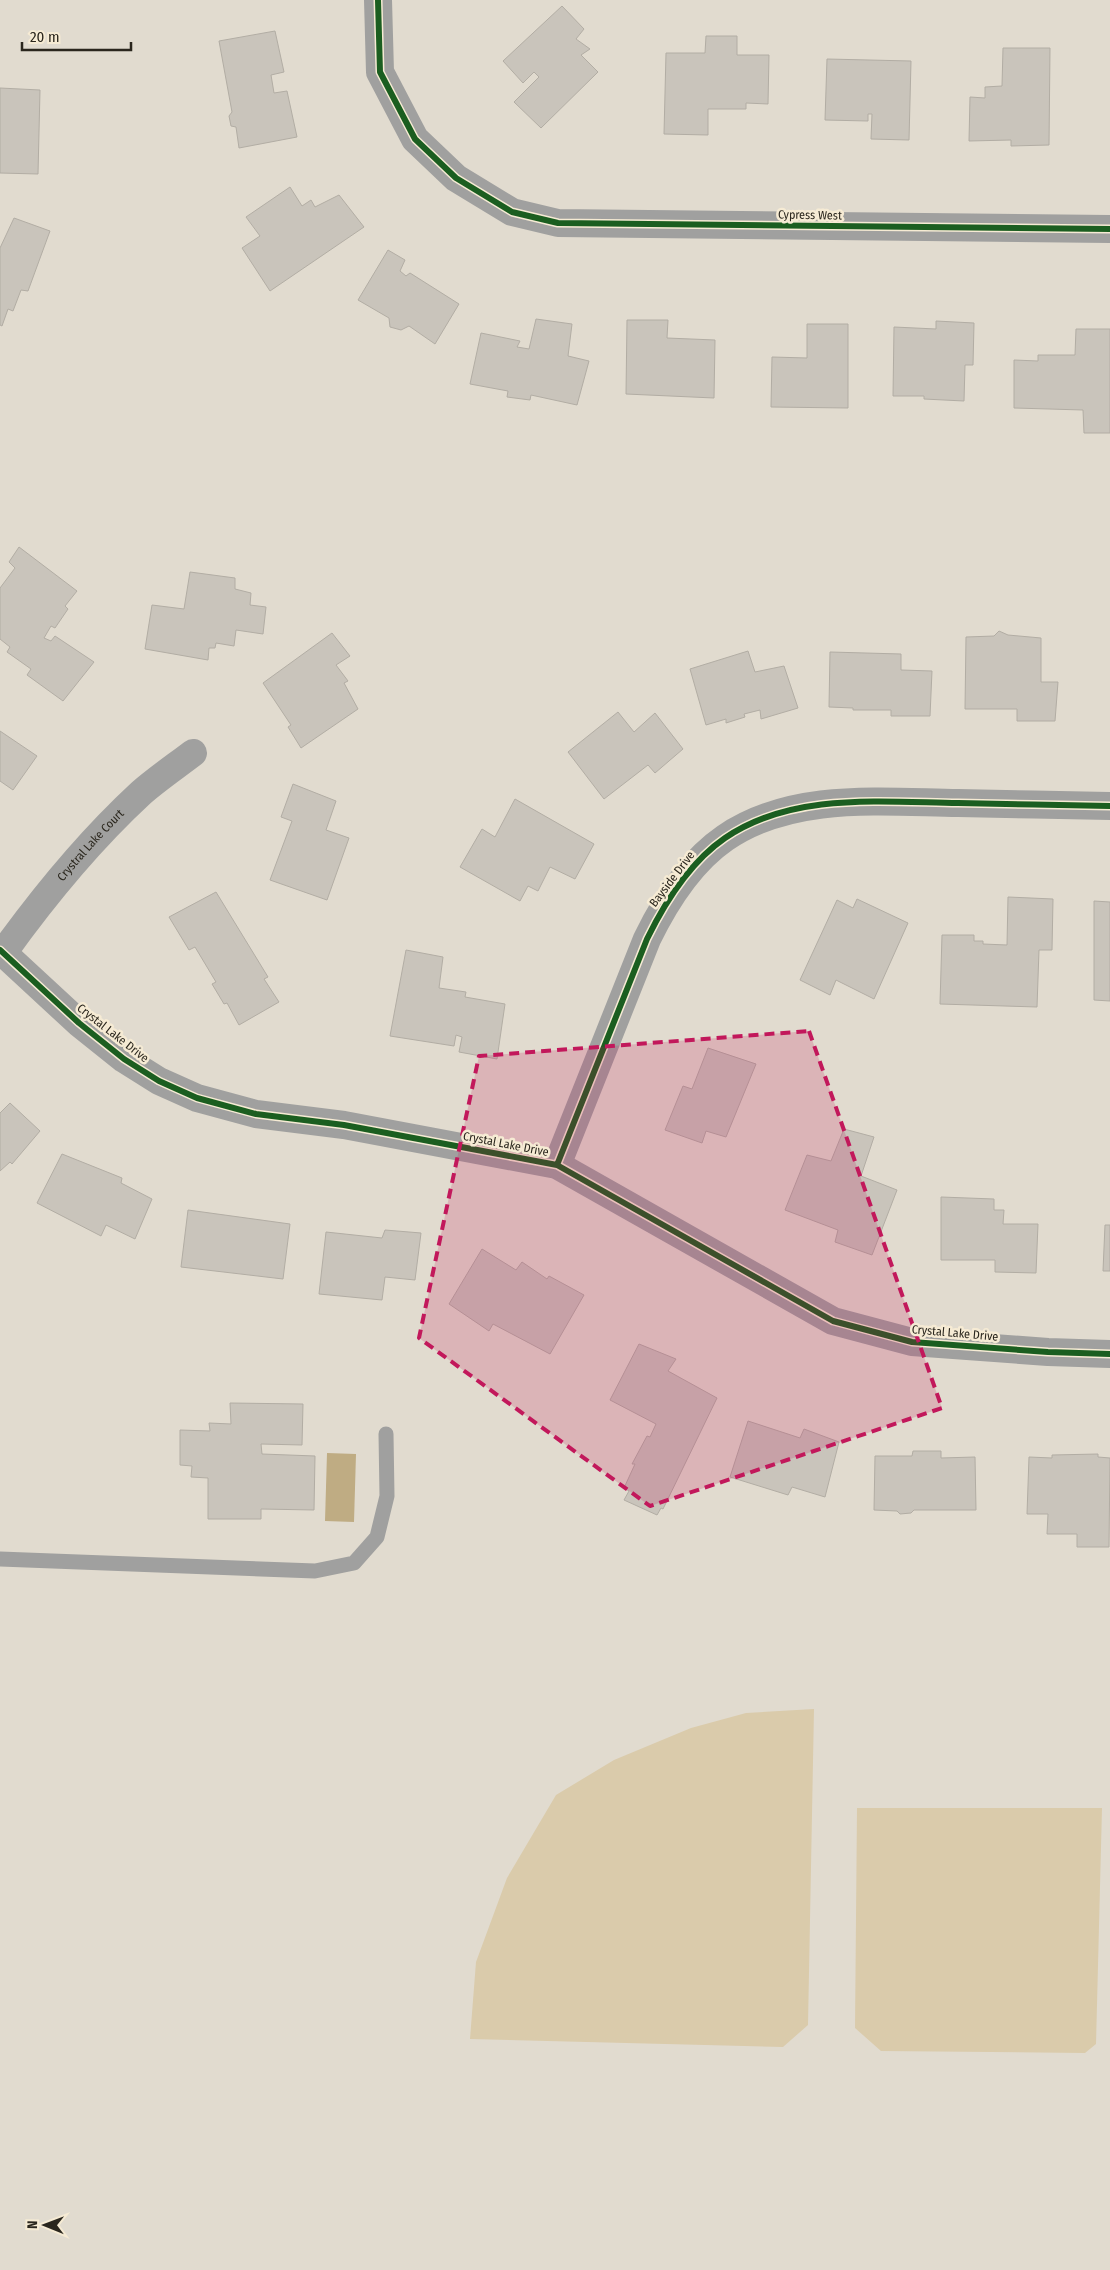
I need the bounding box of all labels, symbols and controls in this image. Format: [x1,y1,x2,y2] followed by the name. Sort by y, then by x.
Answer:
[22,20,131,52] scale bar
[30,28,60,46] text: 20 m
[778,207,842,223] street label: Cypress West
[54,806,127,884] street label: Crystral Lake Court
[646,848,698,910] street label: Bayside Drive
[74,1001,152,1065] street label: Crystal Lake Drive
[462,1129,550,1159] street label: Crystal Lake Drive
[911,1322,999,1344] street label: Crystal Lake Drive
[20,2200,70,2250] north arrow
[24,2220,41,2229] text: N

